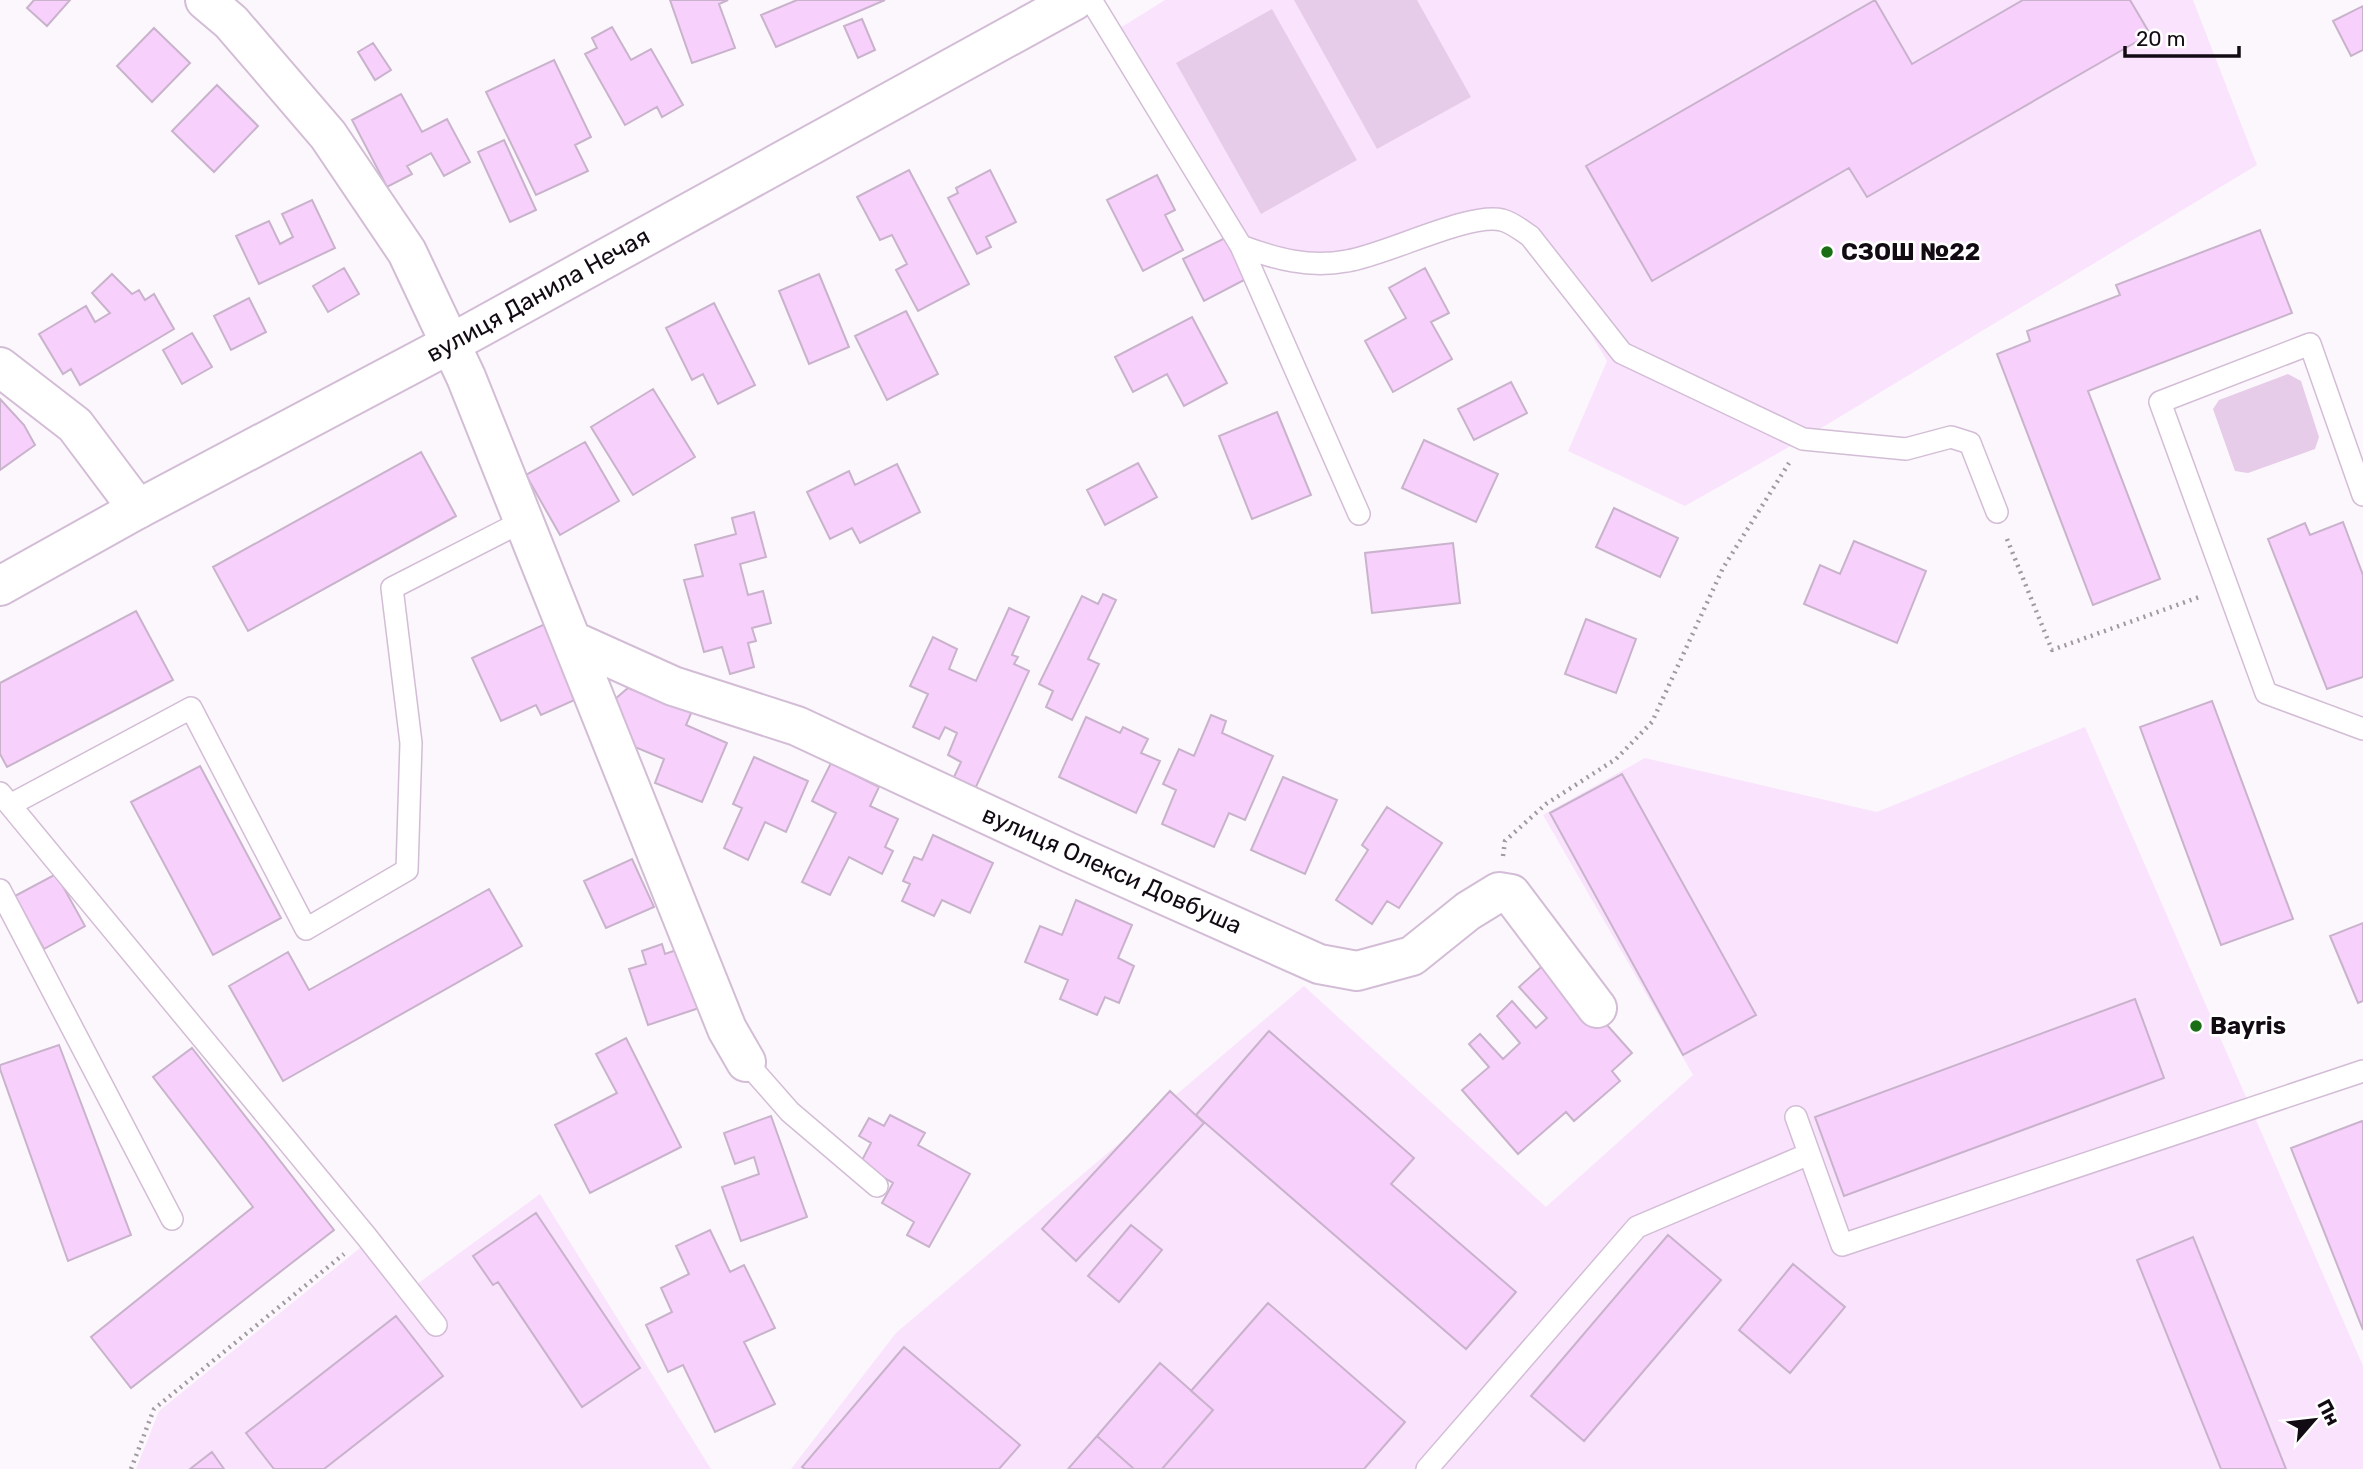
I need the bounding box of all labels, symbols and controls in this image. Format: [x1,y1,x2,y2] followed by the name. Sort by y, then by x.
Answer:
[2125,14,2239,58] scale bar
[2136,26,2185,51] text: 20 m
[422,222,654,368] street label: вулиця Данила Нечая
[1841,238,1980,266] place label: СЗОШ №22
[1819,244,1835,260] marker: СЗОШ №22
[978,800,1246,940] street label: вулиця Олекси Довбуша
[2210,1012,2286,1040] place label: Bayris
[2188,1018,2204,1034] marker: Bayris
[2279,1385,2349,1455] north arrow
[2312,1395,2345,1429] text: Пн

